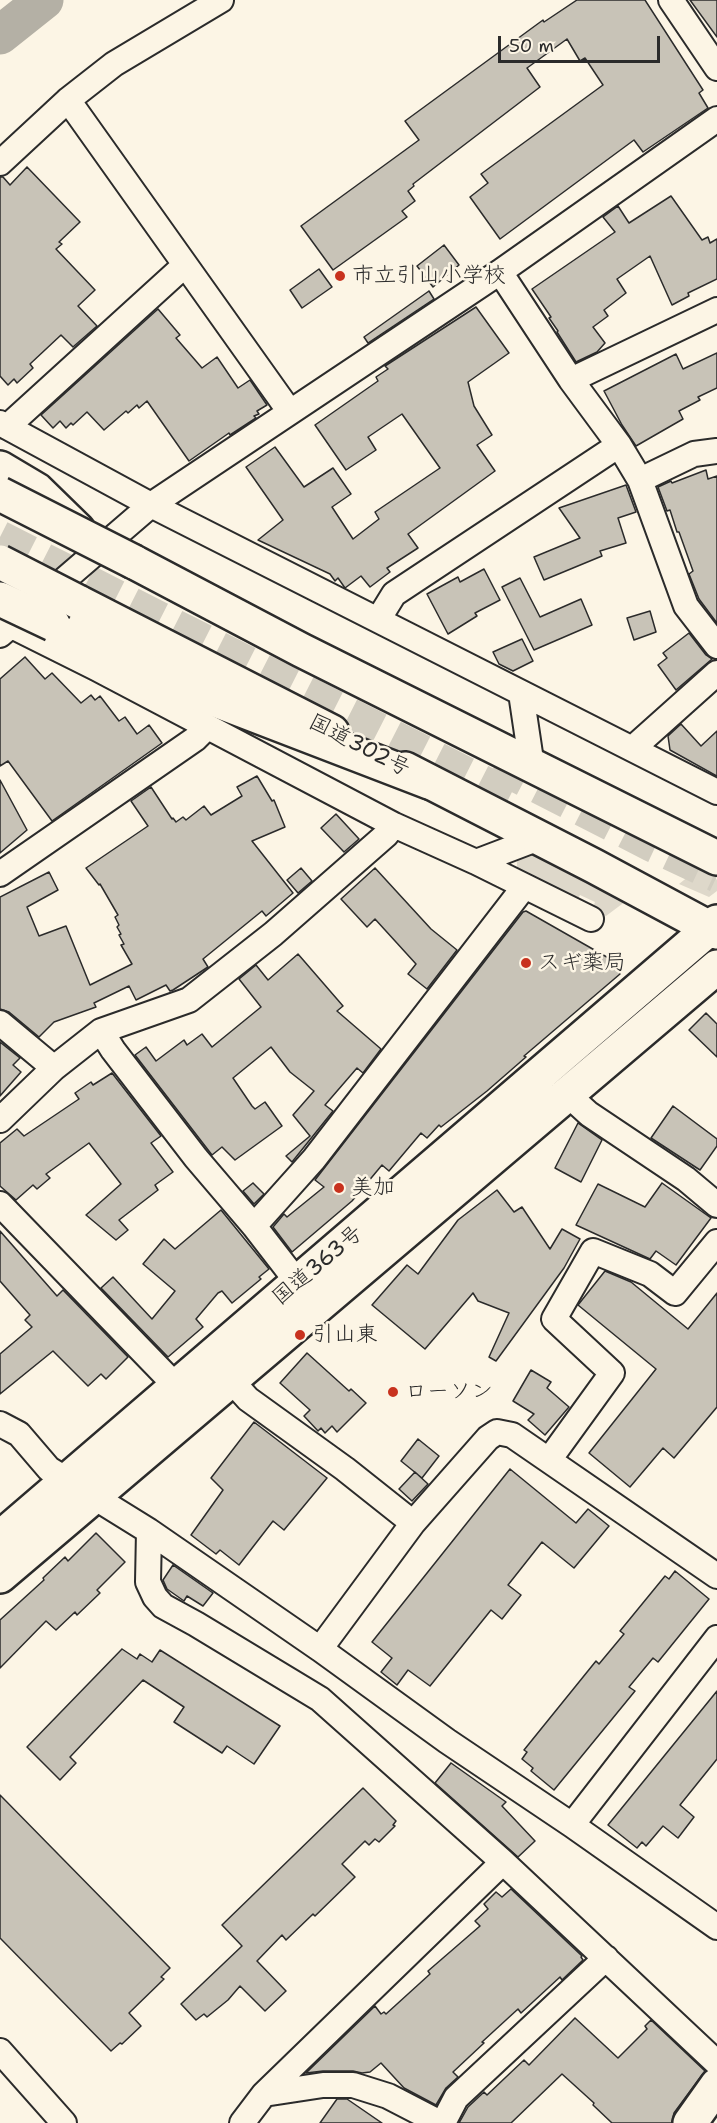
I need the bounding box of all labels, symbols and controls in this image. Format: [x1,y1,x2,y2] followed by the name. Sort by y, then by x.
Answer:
[501,24,663,62] scale bar
[509,34,554,58] text: 50 m
[352,263,506,289] place label: 市立引山小学校
[333,269,347,283] marker: 市立引山小学校
[304,709,414,783] street label: 国道302号
[538,950,626,976] place label: スギ薬局
[519,956,533,970] marker: スギ薬局
[351,1175,395,1201] place label: 美加
[332,1181,346,1195] marker: 美加
[267,1220,369,1312] street label: 国道363号
[312,1322,378,1348] place label: 引山東
[293,1328,307,1342] marker: 引山東
[405,1379,493,1405] place label: ローソン
[386,1385,400,1399] marker: ローソン

